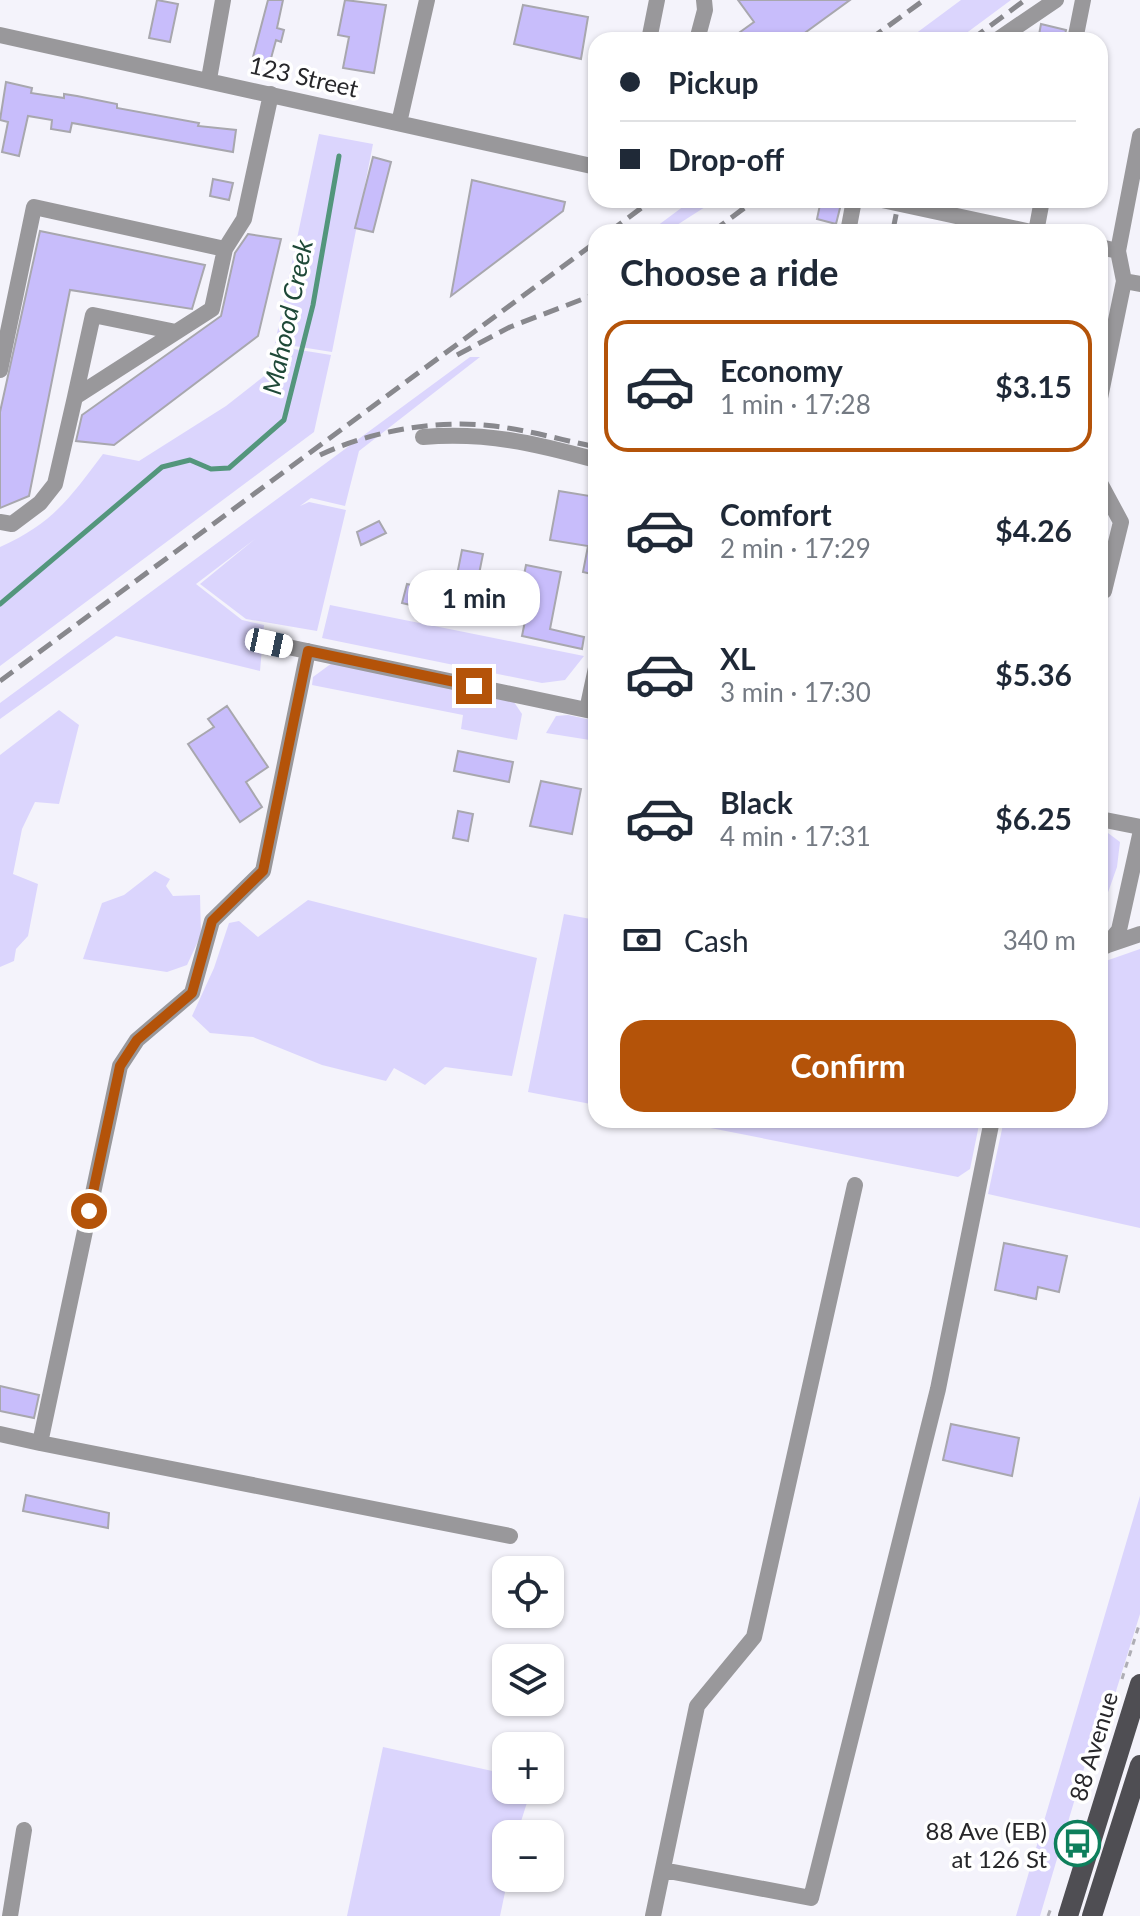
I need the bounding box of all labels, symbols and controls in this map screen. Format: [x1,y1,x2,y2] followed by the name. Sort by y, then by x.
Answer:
[247,49,362,103] street label: 123 Street
[668,64,759,100] text: Pickup
[668,141,784,177] text: Drop-off
[255,236,319,397] water label: Mahood Creek
[620,250,839,294] text: Choose a ride
[624,350,696,422] icon: car
[720,352,843,388] text: Economy
[995,368,1072,404] text: $3.15
[720,388,871,420] text: 1 min · 17:28
[624,494,696,566] icon: car
[720,496,832,532] text: Comfort
[995,512,1072,548] text: $4.26
[720,532,871,564] text: 2 min · 17:29
[408,570,540,626] callout: 1 min
[442,582,506,614] text: 1 min
[243,626,295,660] car
[624,638,696,710] icon: car
[720,640,756,676] text: XL
[995,656,1072,692] text: $5.36
[456,668,492,704] route end
[720,676,871,708] text: 3 min · 17:30
[624,782,696,854] icon: car
[720,784,793,820] text: Black
[995,800,1072,836] text: $6.25
[720,820,871,852] text: 4 min · 17:31
[620,918,664,962] icon: cash
[684,922,749,958] text: Cash
[1003,924,1076,956] text: 340 m
[620,1020,1076,1112] button: Confirm
[71,1193,107,1229] route start
[492,1556,564,1892] map controls
[492,1556,564,1628] button: locate
[492,1644,564,1716] button: layers
[1063,1688,1123,1804] street label: 88 Avenue
[492,1732,564,1804] button: +
[925,1816,1047,1873] place label: 88 Ave (EB) at 126 St
[492,1820,564,1892] button: −
[1054,1820,1102,1868] bus stop icon: 88 Ave (EB) at 126 St

